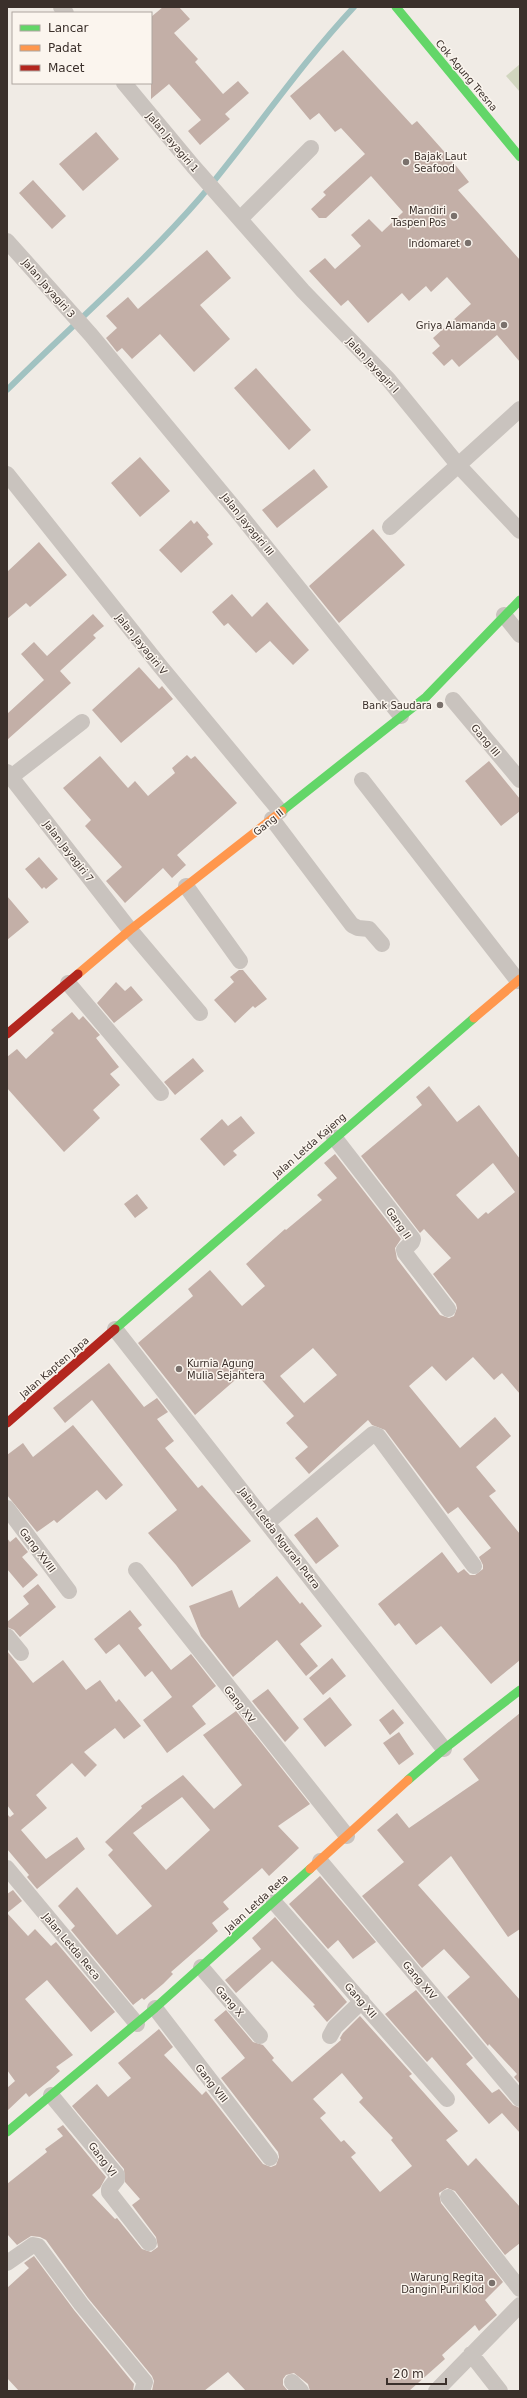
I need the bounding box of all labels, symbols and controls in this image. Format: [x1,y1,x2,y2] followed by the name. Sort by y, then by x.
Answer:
[12,12,152,84] legend
[48,21,89,35] text: Lancar
[434,37,500,113] street label: Cok Agung Tresna
[48,41,82,55] text: Padat
[48,61,85,75] text: Macet
[144,110,201,174] street label: Jalan Jayagiri 1
[414,151,467,174] place label: Bajak Laut Seafood
[401,157,411,167] marker: Bajak Laut Seafood
[390,205,446,228] place label: Mandiri Taspen Pos
[449,211,459,221] marker: Mandiri Taspen Pos
[408,238,460,249] place label: Indomaret
[463,238,473,248] marker: Indomaret
[19,256,77,320] street label: Jalan Jayagiri 3
[416,320,496,331] place label: Griya Alamanda
[499,320,509,330] marker: Griya Alamanda
[344,335,401,395] street label: Jalan Jayagiri I
[219,490,276,558] street label: Jalan Jayagiri III
[113,611,169,677] street label: Jalan Jayagiri V
[362,700,432,711] place label: Bank Saudara
[435,700,445,710] marker: Bank Saudara
[469,722,502,759] street label: Gang III
[251,807,286,838] street label: Gang II
[41,818,96,884] street label: Jalan Jayagiri 7
[270,1111,348,1181] street label: Jalan Letda Kajeng
[384,1206,413,1241] street label: Gang II
[17,1335,91,1401] street label: Jalan Kapten Japa
[187,1358,265,1381] place label: Kurnia Agung Mulia Sejahtera
[174,1364,184,1374] marker: Kurnia Agung Mulia Sejahtera
[236,1485,322,1591] street label: Jalan Letda Ngurah Putra
[17,1526,58,1574] street label: Gang XVIII
[222,1684,257,1725] street label: Gang XV
[222,1872,290,1935] street label: Jalan Letda Reta
[40,1910,102,1982] street label: Jalan Letda Reca
[400,1959,439,2002] street label: Gang XIV
[343,1981,379,2020] street label: Gang XII
[213,1984,246,2019] street label: Gang X
[193,2062,230,2105] street label: Gang VIII
[86,2140,119,2178] street label: Gang VI
[401,2272,484,2295] place label: Warung Regita Dangin Puri Klod
[487,2278,497,2288] marker: Warung Regita Dangin Puri Klod
[387,2360,446,2386] scale bar
[393,2367,424,2381] text: 20 m

